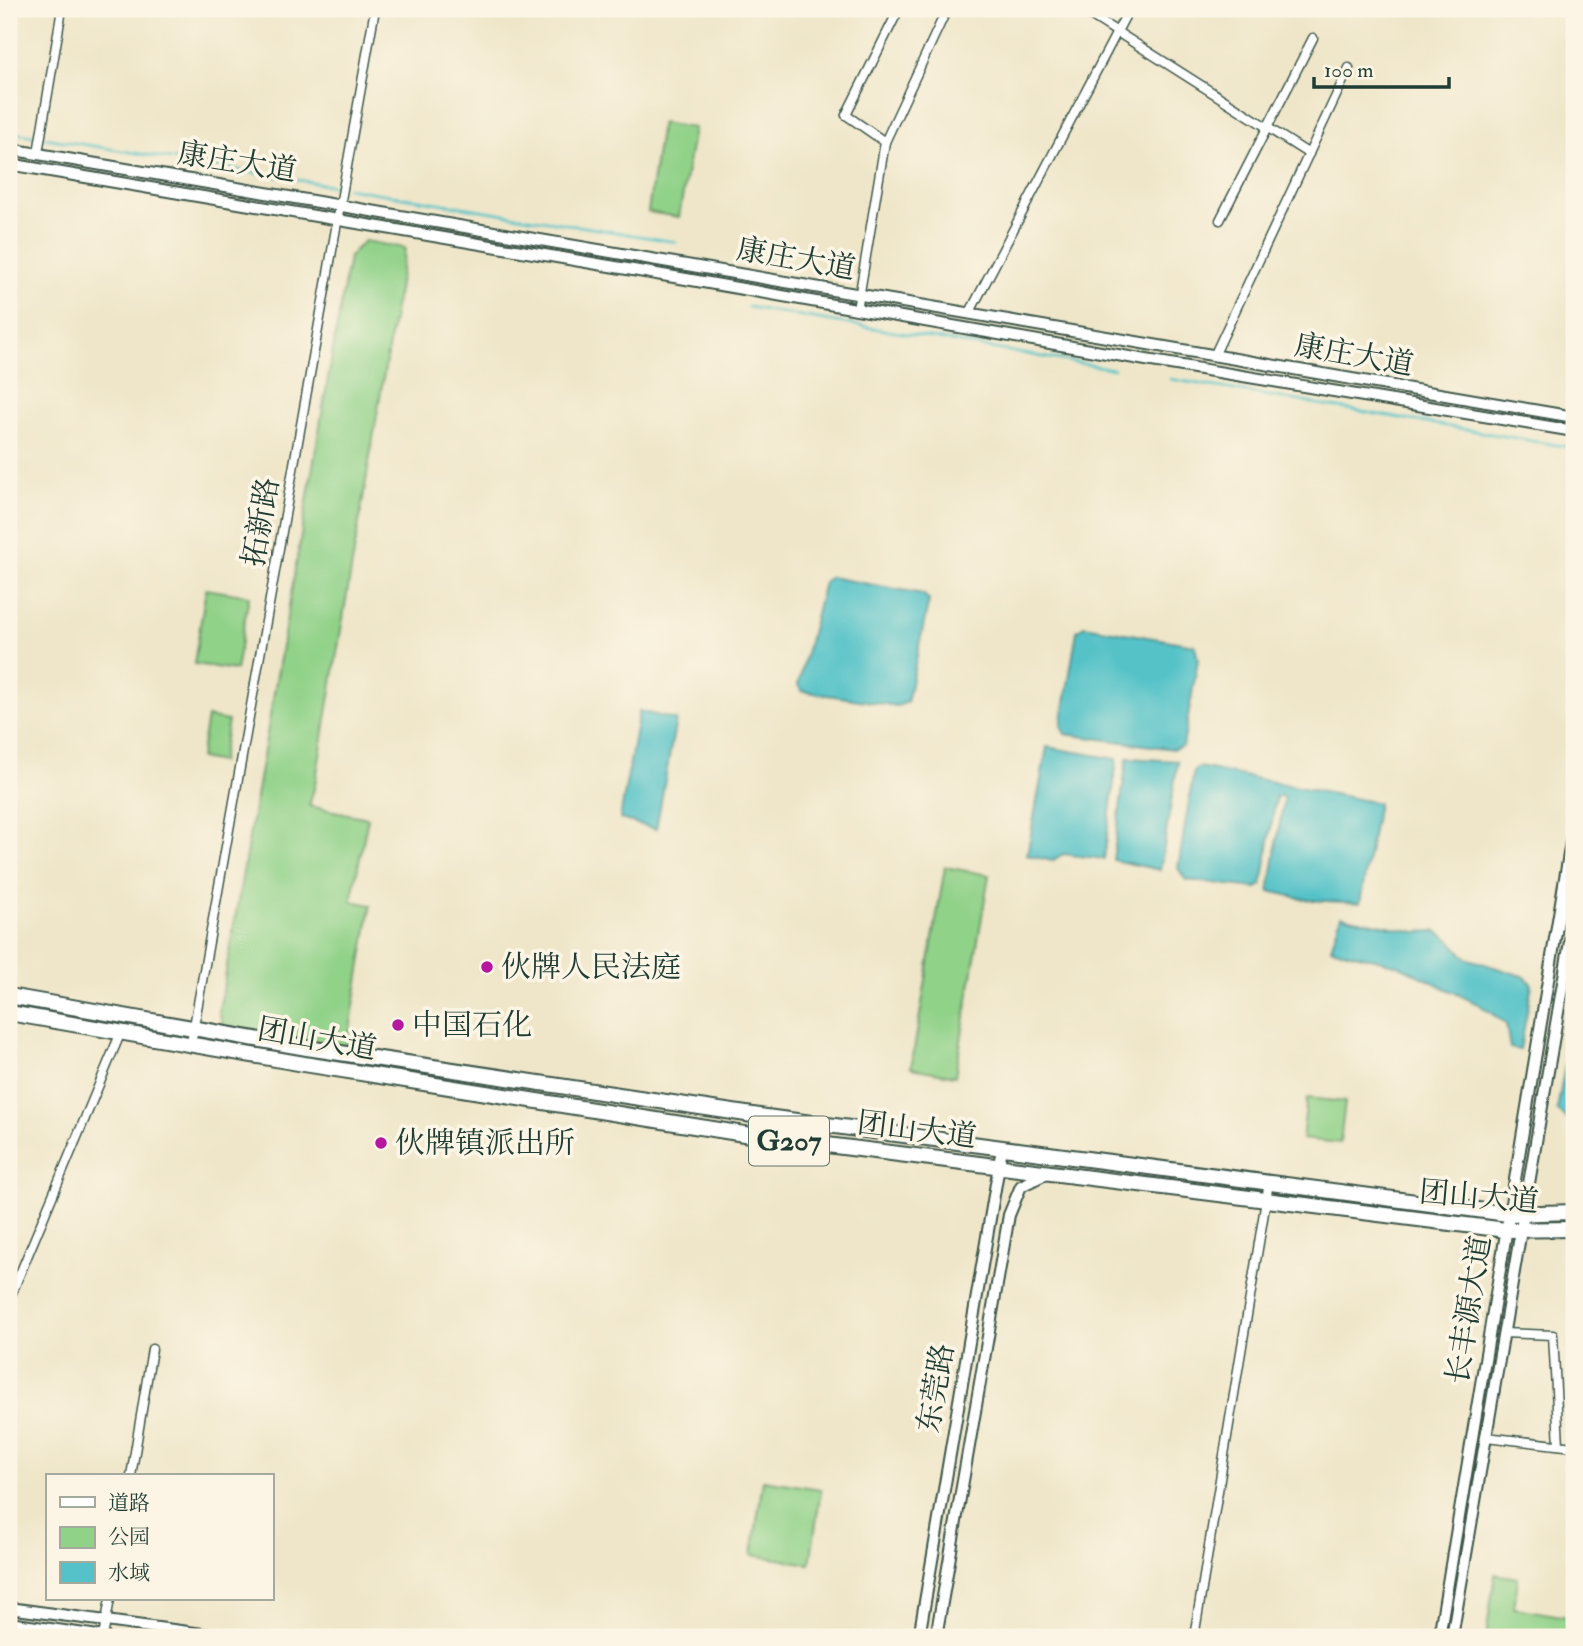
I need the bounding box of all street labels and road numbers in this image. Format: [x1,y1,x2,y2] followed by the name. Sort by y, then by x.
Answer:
[175,134,299,190] street label: 康庄大道
[734,230,858,288] street label: 康庄大道
[1292,326,1416,384] street label: 康庄大道
[235,474,287,570] street label: 拓新路
[255,1010,379,1068] street label: 团山大道
[855,1104,979,1156] street label: 团山大道
[749,1116,829,1166] road number: G207
[1418,1173,1540,1221] street label: 团山大道
[1439,1233,1499,1387] street label: 长丰源大道
[910,1340,962,1436] street label: 东莞路

